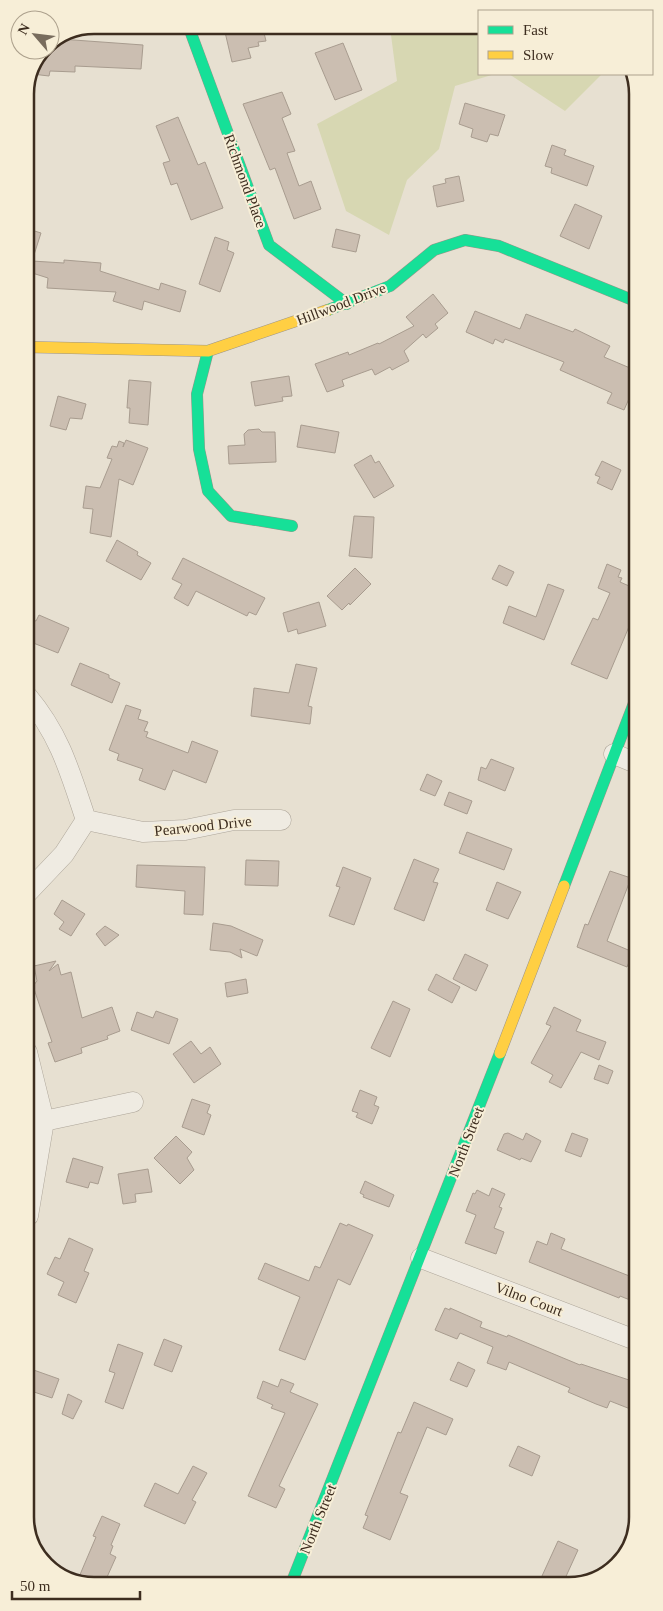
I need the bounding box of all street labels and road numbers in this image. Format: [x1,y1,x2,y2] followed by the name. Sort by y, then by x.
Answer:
[221,132,270,230] street label: Richmond Place
[294,279,388,328] street label: Hillwood Drive
[153,813,253,839] street label: Pearwood Drive
[445,1104,487,1179] street label: North Street
[493,1279,566,1320] street label: Vilno Court
[297,1481,340,1556] street label: North Street

